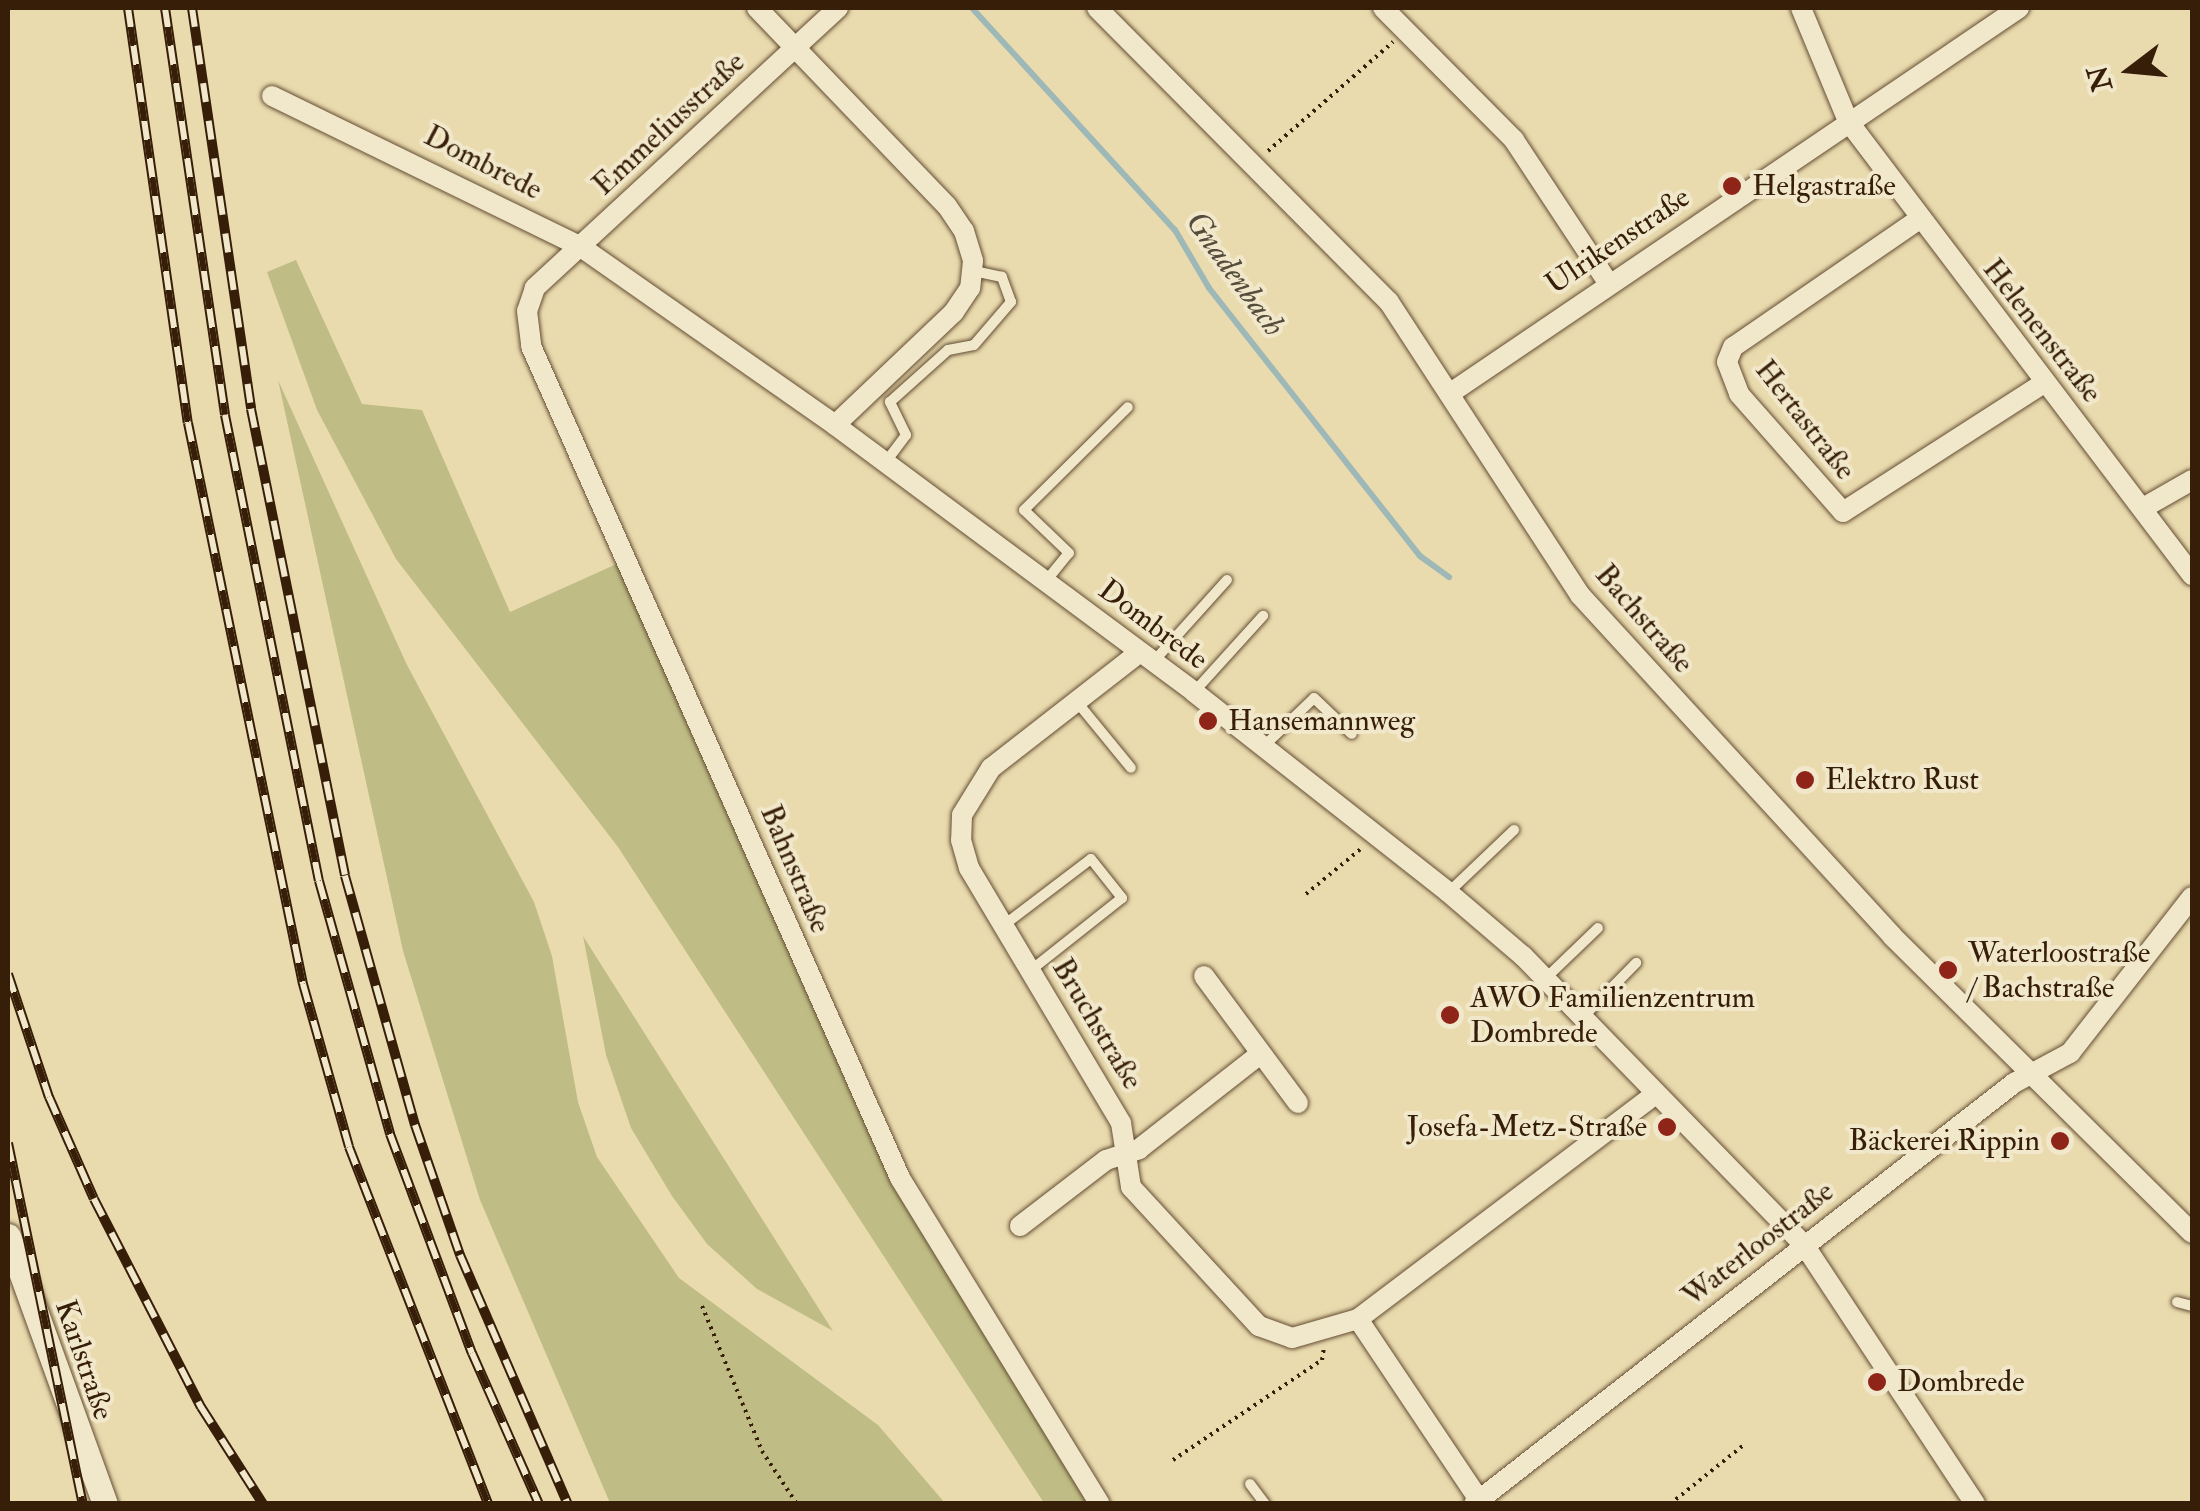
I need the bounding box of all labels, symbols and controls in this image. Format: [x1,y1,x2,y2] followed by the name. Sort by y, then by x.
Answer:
[2080,20,2180,120] north arrow
[586,45,752,203] street label: Emmeliusstraße
[2080,62,2121,95] text: N
[418,118,548,208] street label: Dombrede
[1752,168,1896,204] place label: Helgastraße
[1721,175,1743,197] marker: Helgastraße
[1539,180,1697,302] street label: Ulrikenstraße
[1177,204,1293,344] water label: Gnadenbach
[1975,252,2109,410] street label: Helenenstraße
[1747,353,1863,487] street label: Hertastraße
[1587,557,1701,681] street label: Bachstraße
[1091,572,1215,678] street label: Dombrede
[1228,703,1415,739] place label: Hansemannweg
[1197,710,1219,732] marker: Hansemannweg
[1825,762,1979,798] place label: Elektro Rust
[1794,769,1816,791] marker: Elektro Rust
[752,800,838,938] street label: Bahnstraße
[1968,935,2150,1006] place label: Waterloostraße / Bachstraße
[1044,952,1150,1096] street label: Bruchstraße
[1937,959,1959,981] marker: Waterloostraße / Bachstraße
[1470,980,1755,1050] place label: AWO Familienzentrum Dombrede
[1439,1004,1461,1026] marker: AWO Familienzentrum Dombrede
[1407,1109,1647,1145] place label: Josefa-Metz-Straße
[1656,1116,1678,1138] marker: Josefa-Metz-Straße
[1849,1123,2040,1159] place label: Bäckerei Rippin
[2049,1130,2071,1152] marker: Bäckerei Rippin
[1675,1174,1841,1314] street label: Waterloostraße
[47,1295,121,1425] street label: Karlstraße
[1897,1364,2025,1400] place label: Dombrede
[1866,1371,1888,1393] marker: Dombrede

